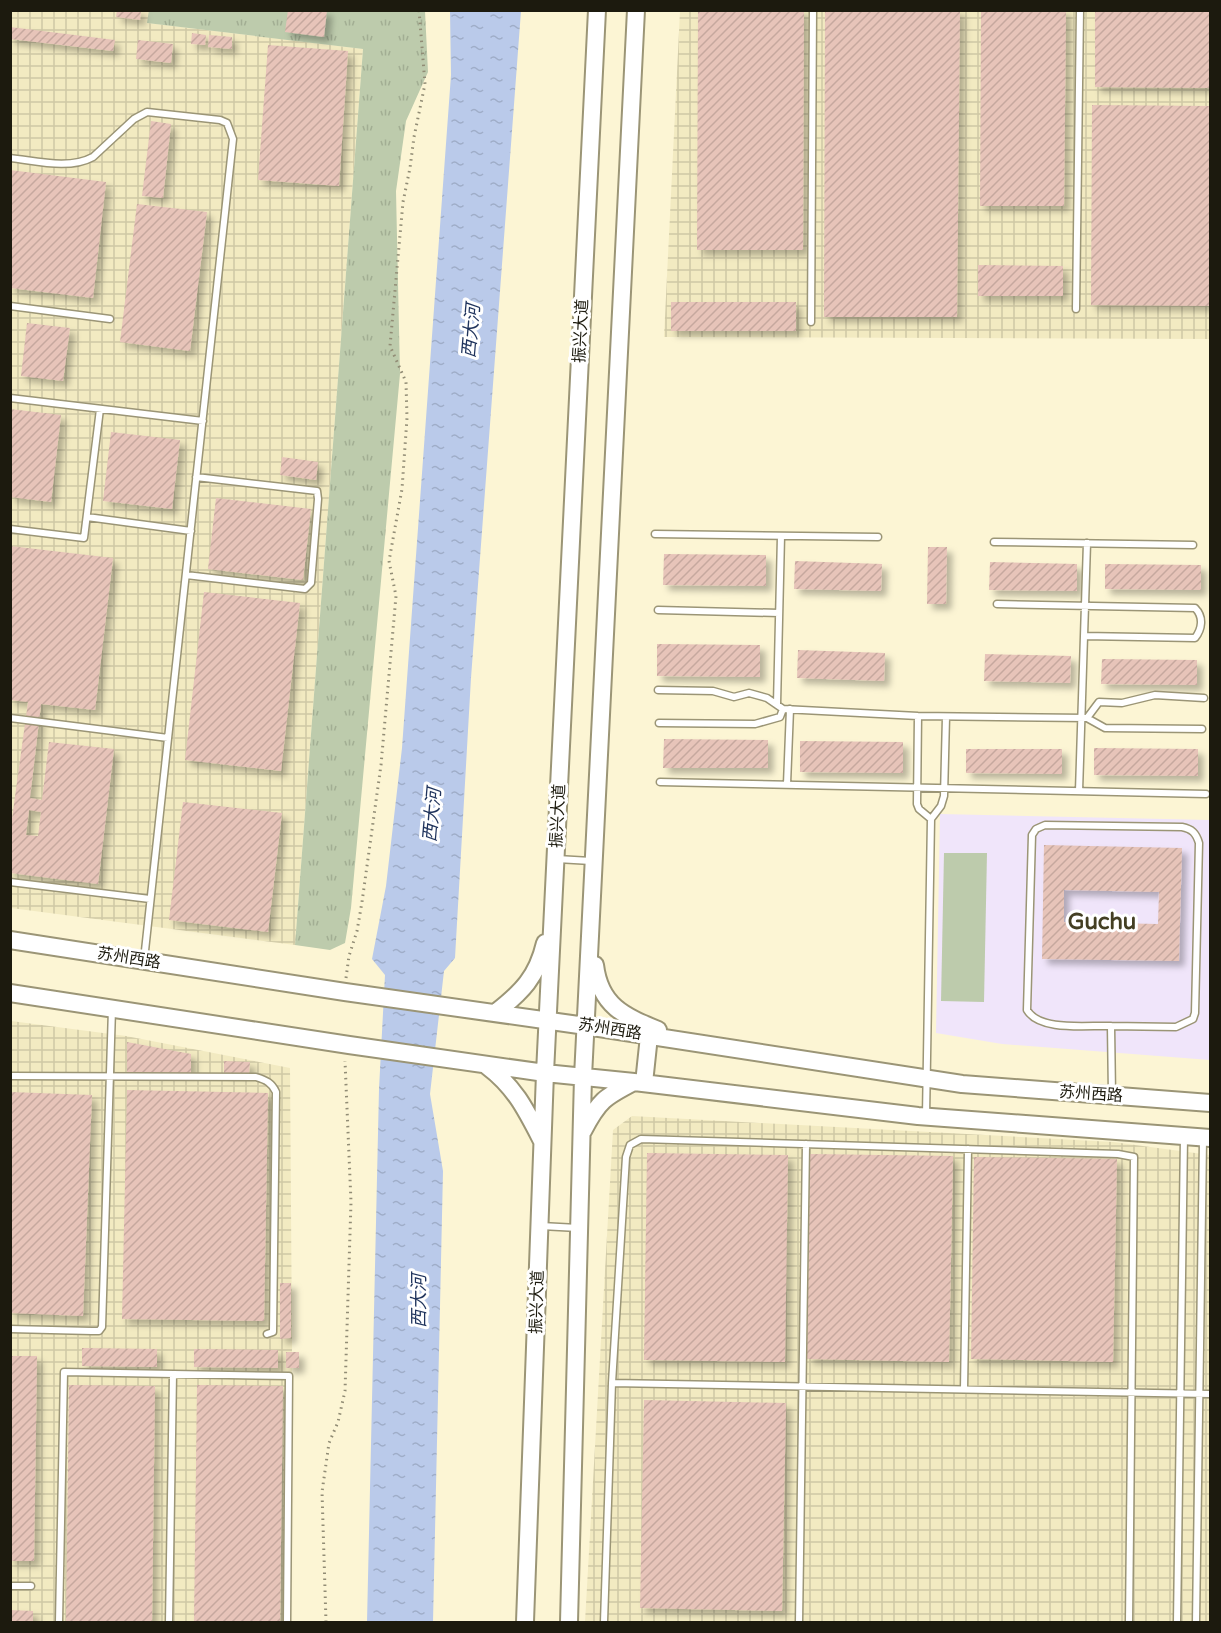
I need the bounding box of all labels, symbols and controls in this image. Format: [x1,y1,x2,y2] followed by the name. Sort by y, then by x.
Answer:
[569,299,593,363] street label: 振兴大道
[458,300,485,359] water label: 西大河
[419,784,446,843] water label: 西大河
[546,784,570,848] street label: 振兴大道
[1068,909,1136,935] district label: Guchu
[96,943,162,973] street label: 苏州西路
[577,1014,643,1044] street label: 苏州西路
[1058,1082,1124,1106] street label: 苏州西路
[526,1270,548,1334] street label: 振兴大道
[408,1271,430,1328] water label: 西大河

